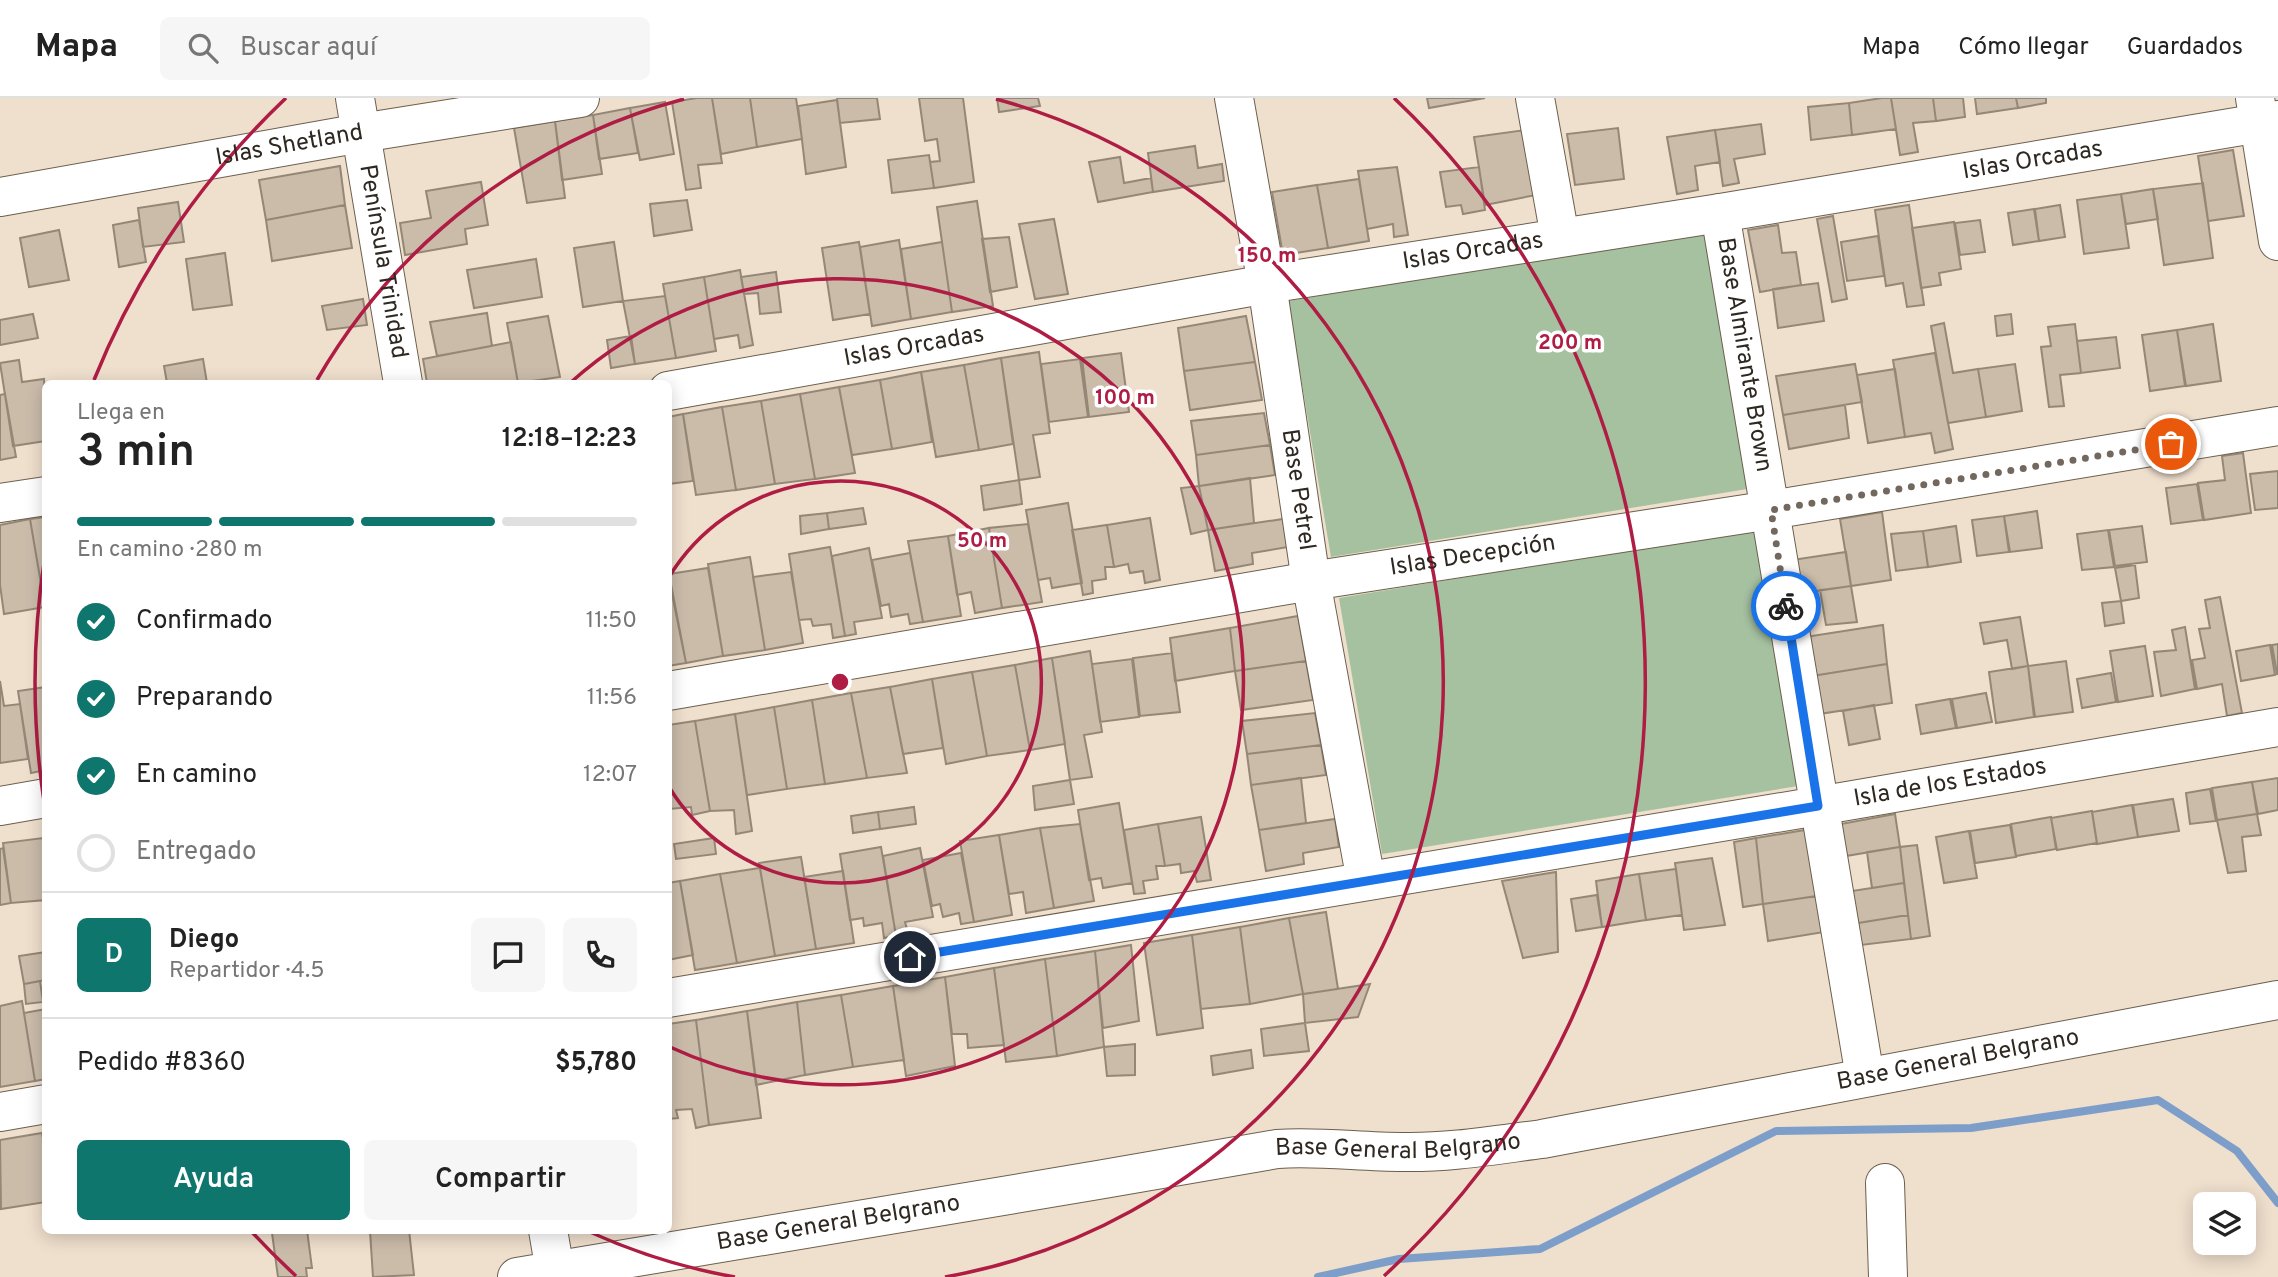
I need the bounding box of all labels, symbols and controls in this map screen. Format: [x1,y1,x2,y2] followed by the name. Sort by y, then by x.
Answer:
[160,17,650,80] search box
[35,27,118,69] text: Mapa
[184,29,222,67] icon: search
[240,32,377,65] text: Buscar aquí
[1862,33,1920,63] text: Mapa
[1958,33,2089,63] text: Cómo llegar
[2127,33,2243,63] text: Guardados
[213,118,366,174] street label: Islas Shetland
[1960,134,2105,187] street label: Islas Orcadas
[351,162,414,361] street label: Península Trinidad
[1401,226,1545,278] street label: Islas Orcadas
[1709,236,1778,474] street label: Base Almirante Brown
[1238,243,1296,270] text: 150 m
[842,320,987,374] street label: Islas Orcadas
[1538,330,1602,357] text: 200 m
[1095,385,1155,412] text: 100 m
[77,399,165,428] text: Llega en
[2141,414,2201,474] pin
[502,423,637,456] text: 12:18–12:23
[77,424,195,483] text: 3 min
[2152,425,2190,463] icon: bag
[1274,427,1321,552] street label: Base Petrel
[957,528,1007,555] text: 50 m
[1388,528,1558,584] street label: Islas Decepción
[77,536,263,565] text: En camino · 280 m
[1751,571,1821,641] courier
[1767,587,1805,625] icon: bike
[77,603,115,641] icon: check
[136,605,273,638] text: Confirmado
[586,607,637,636] text: 11:50
[828,670,852,694] centre of rings
[77,680,115,718] icon: check
[136,682,273,715] text: Preparando
[587,684,637,713] text: 11:56
[1851,752,2049,815] street label: Isla de los Estados
[77,757,115,795] icon: check
[136,759,257,792] text: En camino
[583,761,637,790] text: 12:07
[136,836,256,869] text: Entregado
[471,918,545,992] button: chat
[563,918,637,992] button: phone
[169,924,239,957] text: Diego
[880,927,940,987] pin
[891,938,929,976] icon: home
[105,939,123,972] text: D
[169,957,325,986] text: Repartidor · 4.5
[1834,1023,2082,1098] street label: Base General Belgrano
[77,1047,246,1080] text: Pedido #8360
[555,1047,637,1080] text: $5,780
[1274,1127,1523,1167] street label: Base General Belgrano
[77,1140,350,1220] button: Ayuda
[364,1140,637,1220] button: Compartir
[715,1188,963,1258] street label: Base General Belgrano
[2193,1192,2256,1255] map controls
[2193,1192,2256,1255] button: layers

